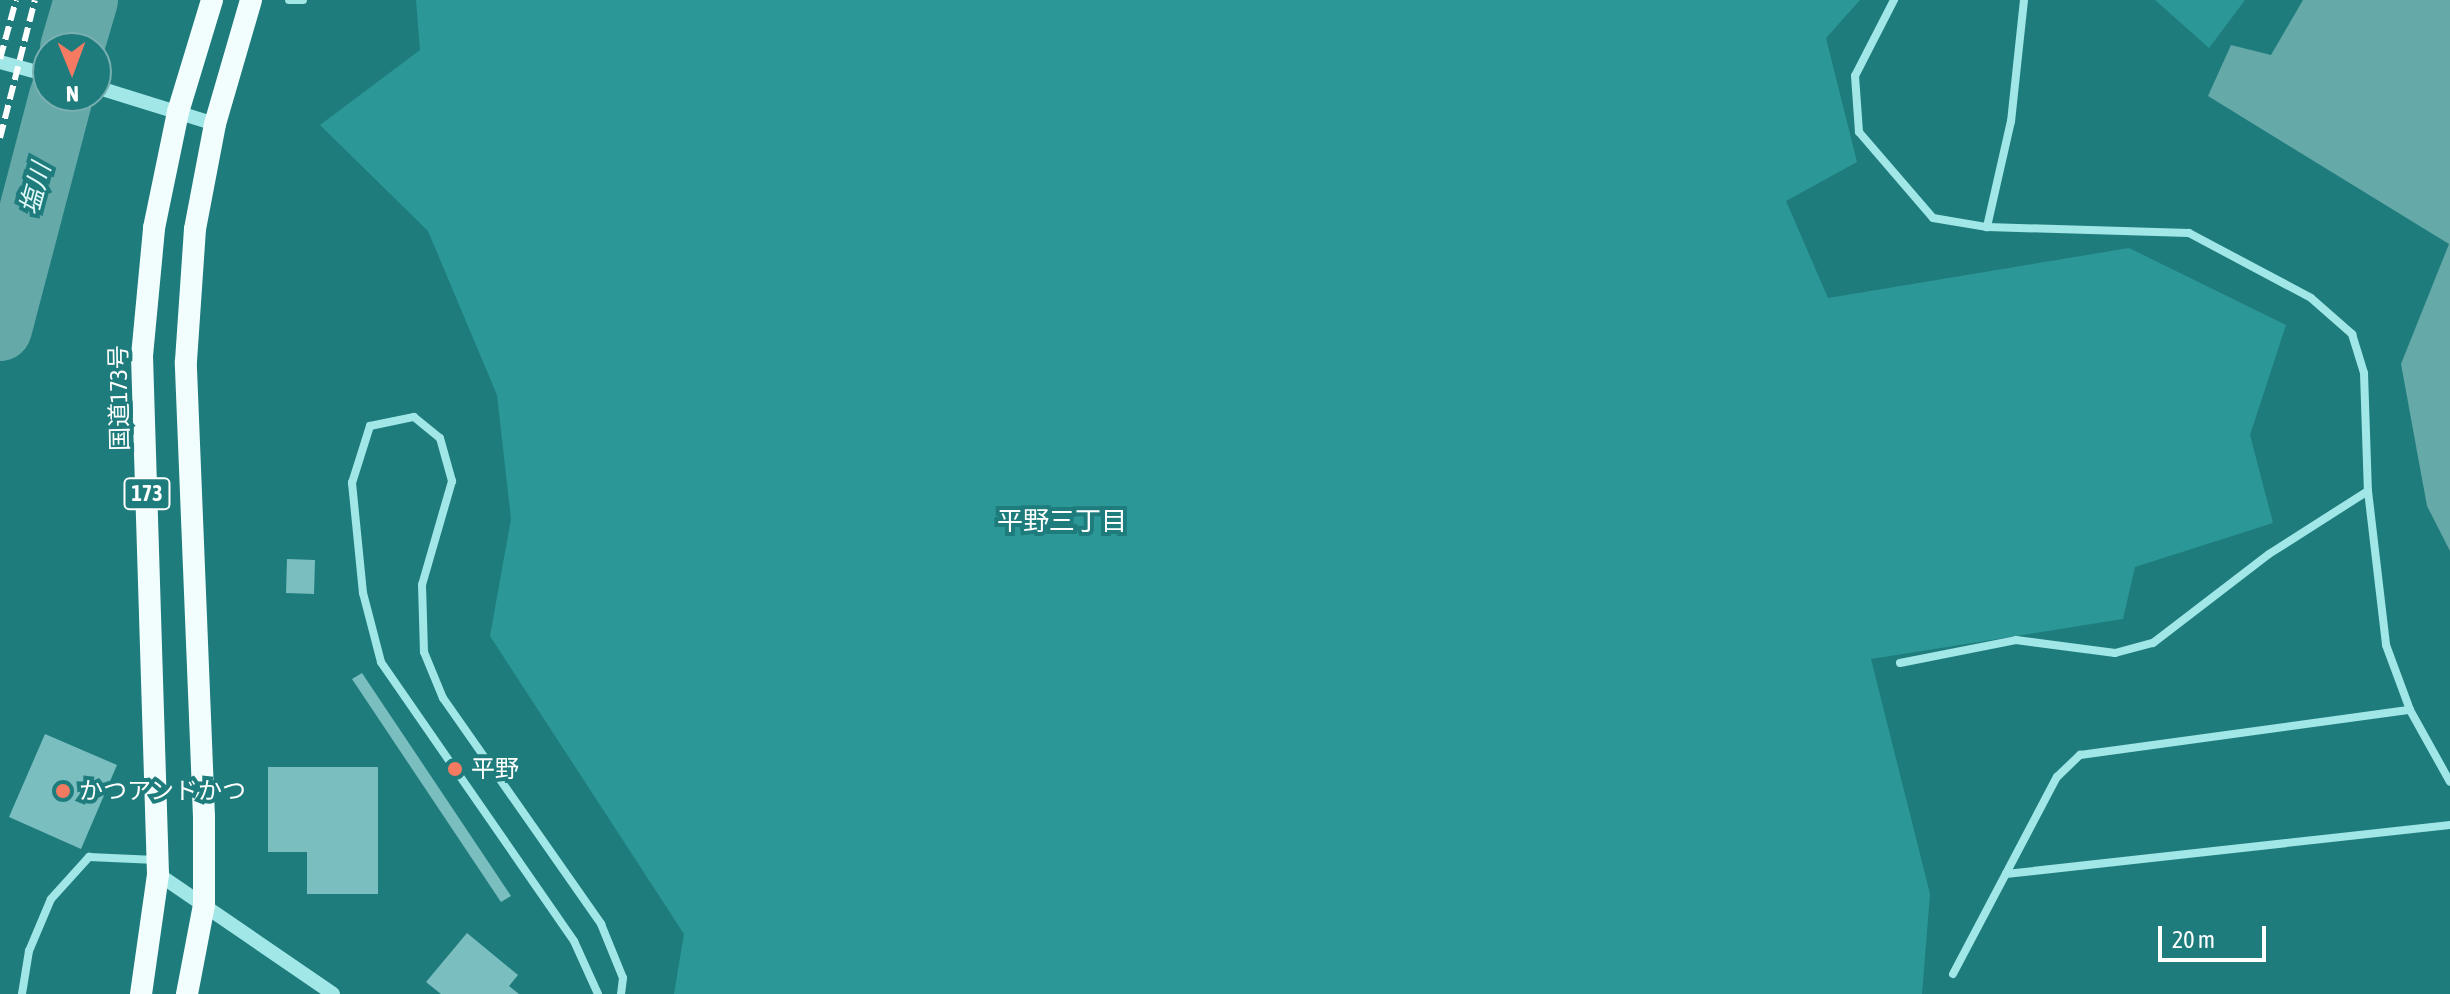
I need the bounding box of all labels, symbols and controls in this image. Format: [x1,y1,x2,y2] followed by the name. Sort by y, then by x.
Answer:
[32,32,112,112] north arrow
[66,81,79,107] text: N
[14,160,58,218] water label: 塩川
[104,345,134,451] street label: 国道173号
[123,476,171,512] road number: 173
[997,506,1127,538] district label: 平野三丁目
[471,755,519,783] place label: 平野
[446,760,464,778] marker: 平野
[79,777,247,805] place label: かつアンドかつ
[54,782,72,800] marker: かつアンドかつ
[2162,910,2270,960] scale bar
[2172,926,2215,953] text: 20 m

